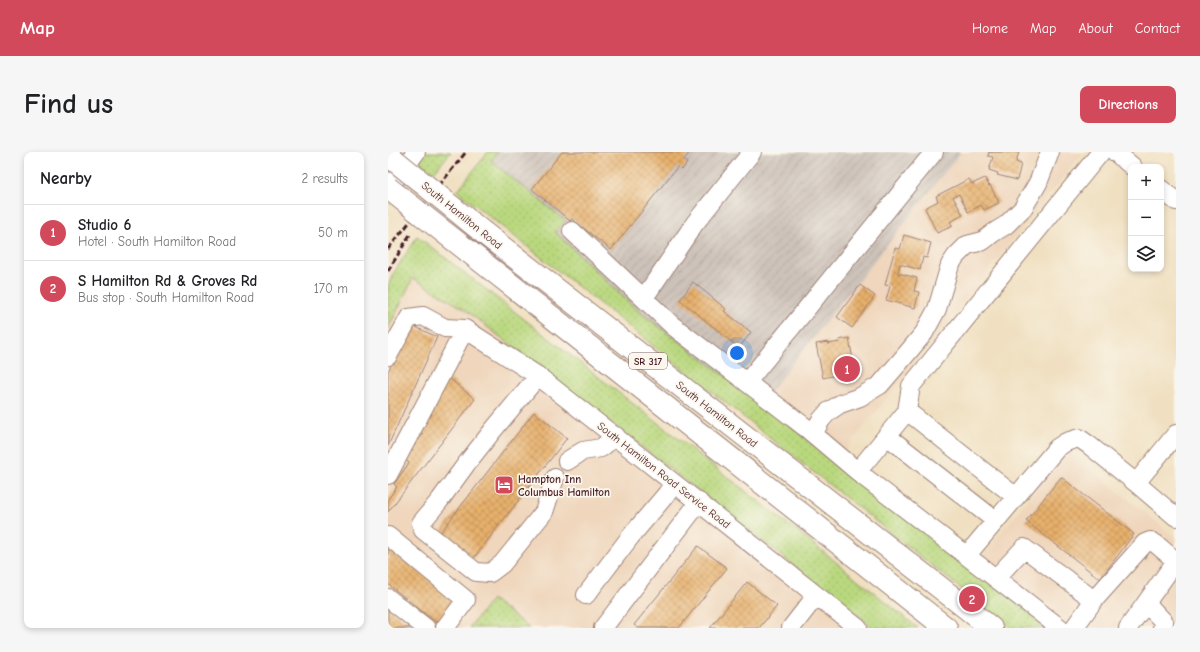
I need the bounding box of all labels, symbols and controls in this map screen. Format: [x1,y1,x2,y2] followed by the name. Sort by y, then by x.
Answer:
[20,17,55,39] text: Map
[972,20,1008,37] text: Home
[1030,20,1056,37] text: Map
[1078,20,1113,37] text: About
[1135,20,1180,37] text: Contact
[1080,86,1176,123] button: Directions
[24,88,113,120] text: Find us
[1128,164,1164,272] map controls
[1128,164,1164,200] button: +
[40,169,91,188] text: Nearby
[301,171,348,186] text: 2 results
[419,179,505,252] street label: South Hamilton Road
[1128,200,1164,236] button: −
[78,216,131,234] text: Studio 6
[50,225,56,240] text: 1
[318,225,348,240] text: 50 m
[78,234,236,249] text: Hotel · South Hamilton Road
[1128,236,1164,272] button: layers
[78,272,257,290] text: S Hamilton Rd & Groves Rd
[50,281,56,296] text: 2
[314,281,348,296] text: 170 m
[78,290,254,305] text: Bus stop · South Hamilton Road
[727,343,747,363] your location
[629,353,667,369] road number: SR 317
[834,354,860,384] pin: 1
[673,378,760,450] street label: South Hamilton Road
[595,419,733,531] street label: South Hamilton Road Service Road
[518,473,610,499] place label: Hampton Inn Columbus Hamilton
[493,474,515,496] hotel icon: Hampton Inn Columbus Hamilton
[959,584,985,614] pin: 2

